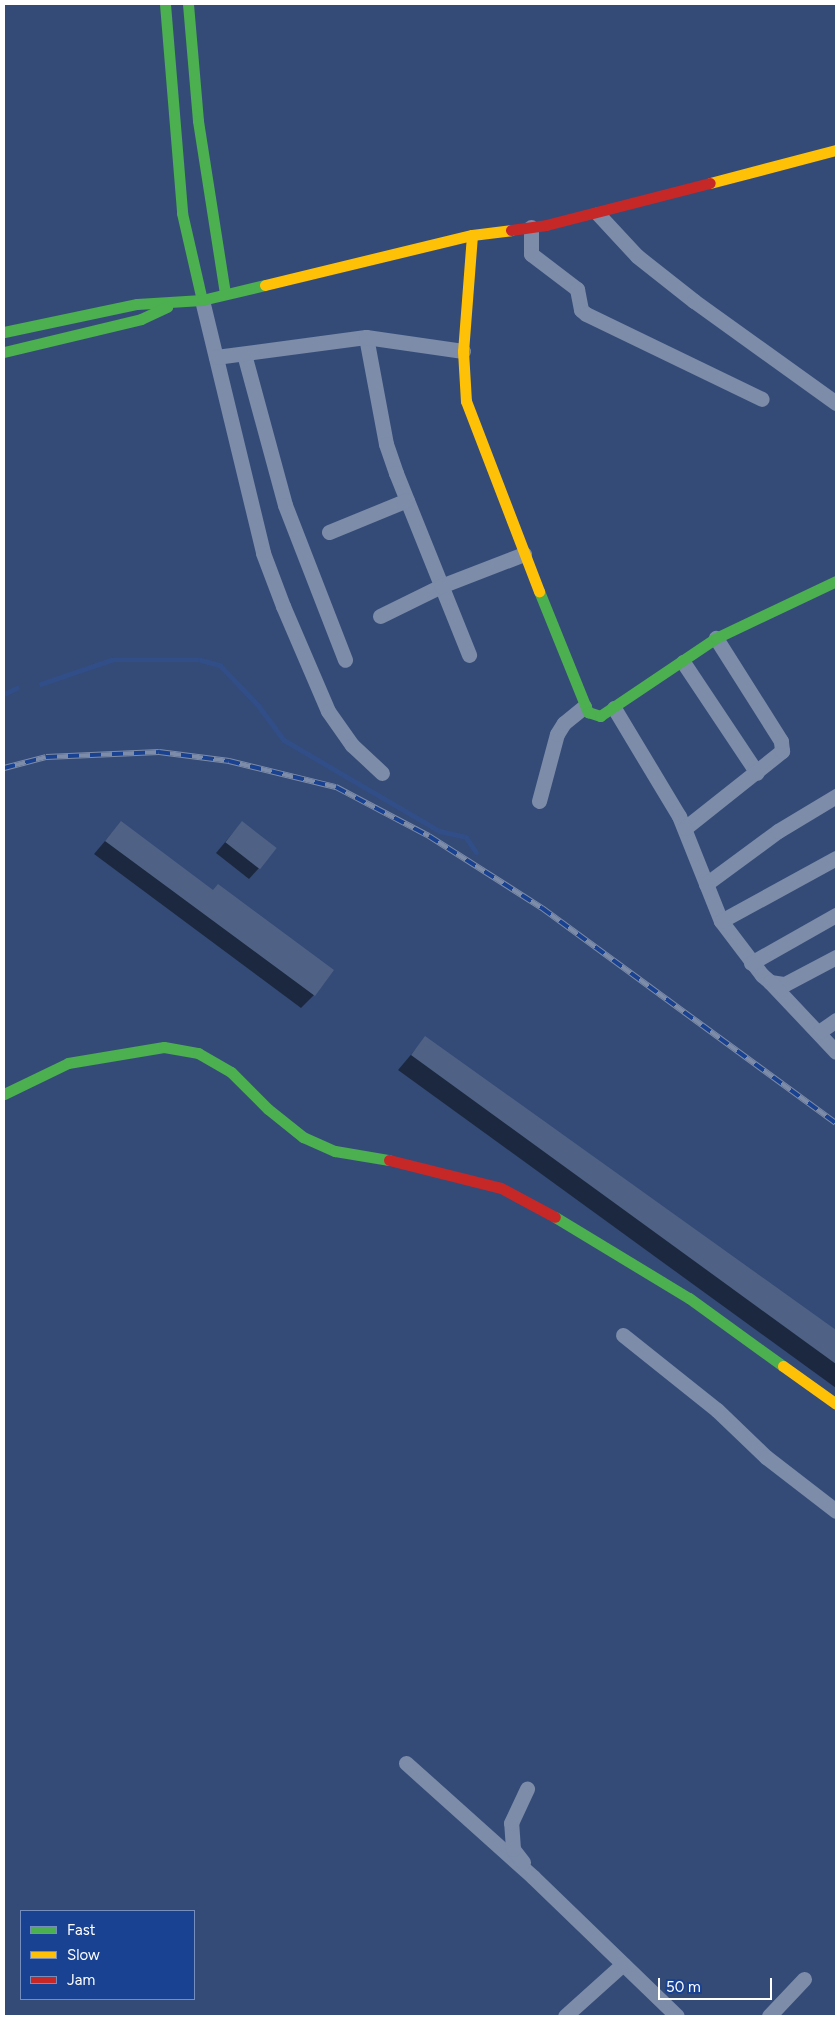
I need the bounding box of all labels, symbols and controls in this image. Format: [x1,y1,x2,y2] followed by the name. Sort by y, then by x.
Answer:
[20,1910,195,2000] legend
[67,1921,95,1939] text: Fast
[67,1946,100,1964] text: Slow
[660,1968,774,2000] scale bar
[67,1971,95,1989] text: Jam
[666,1978,701,1996] text: 50 m

